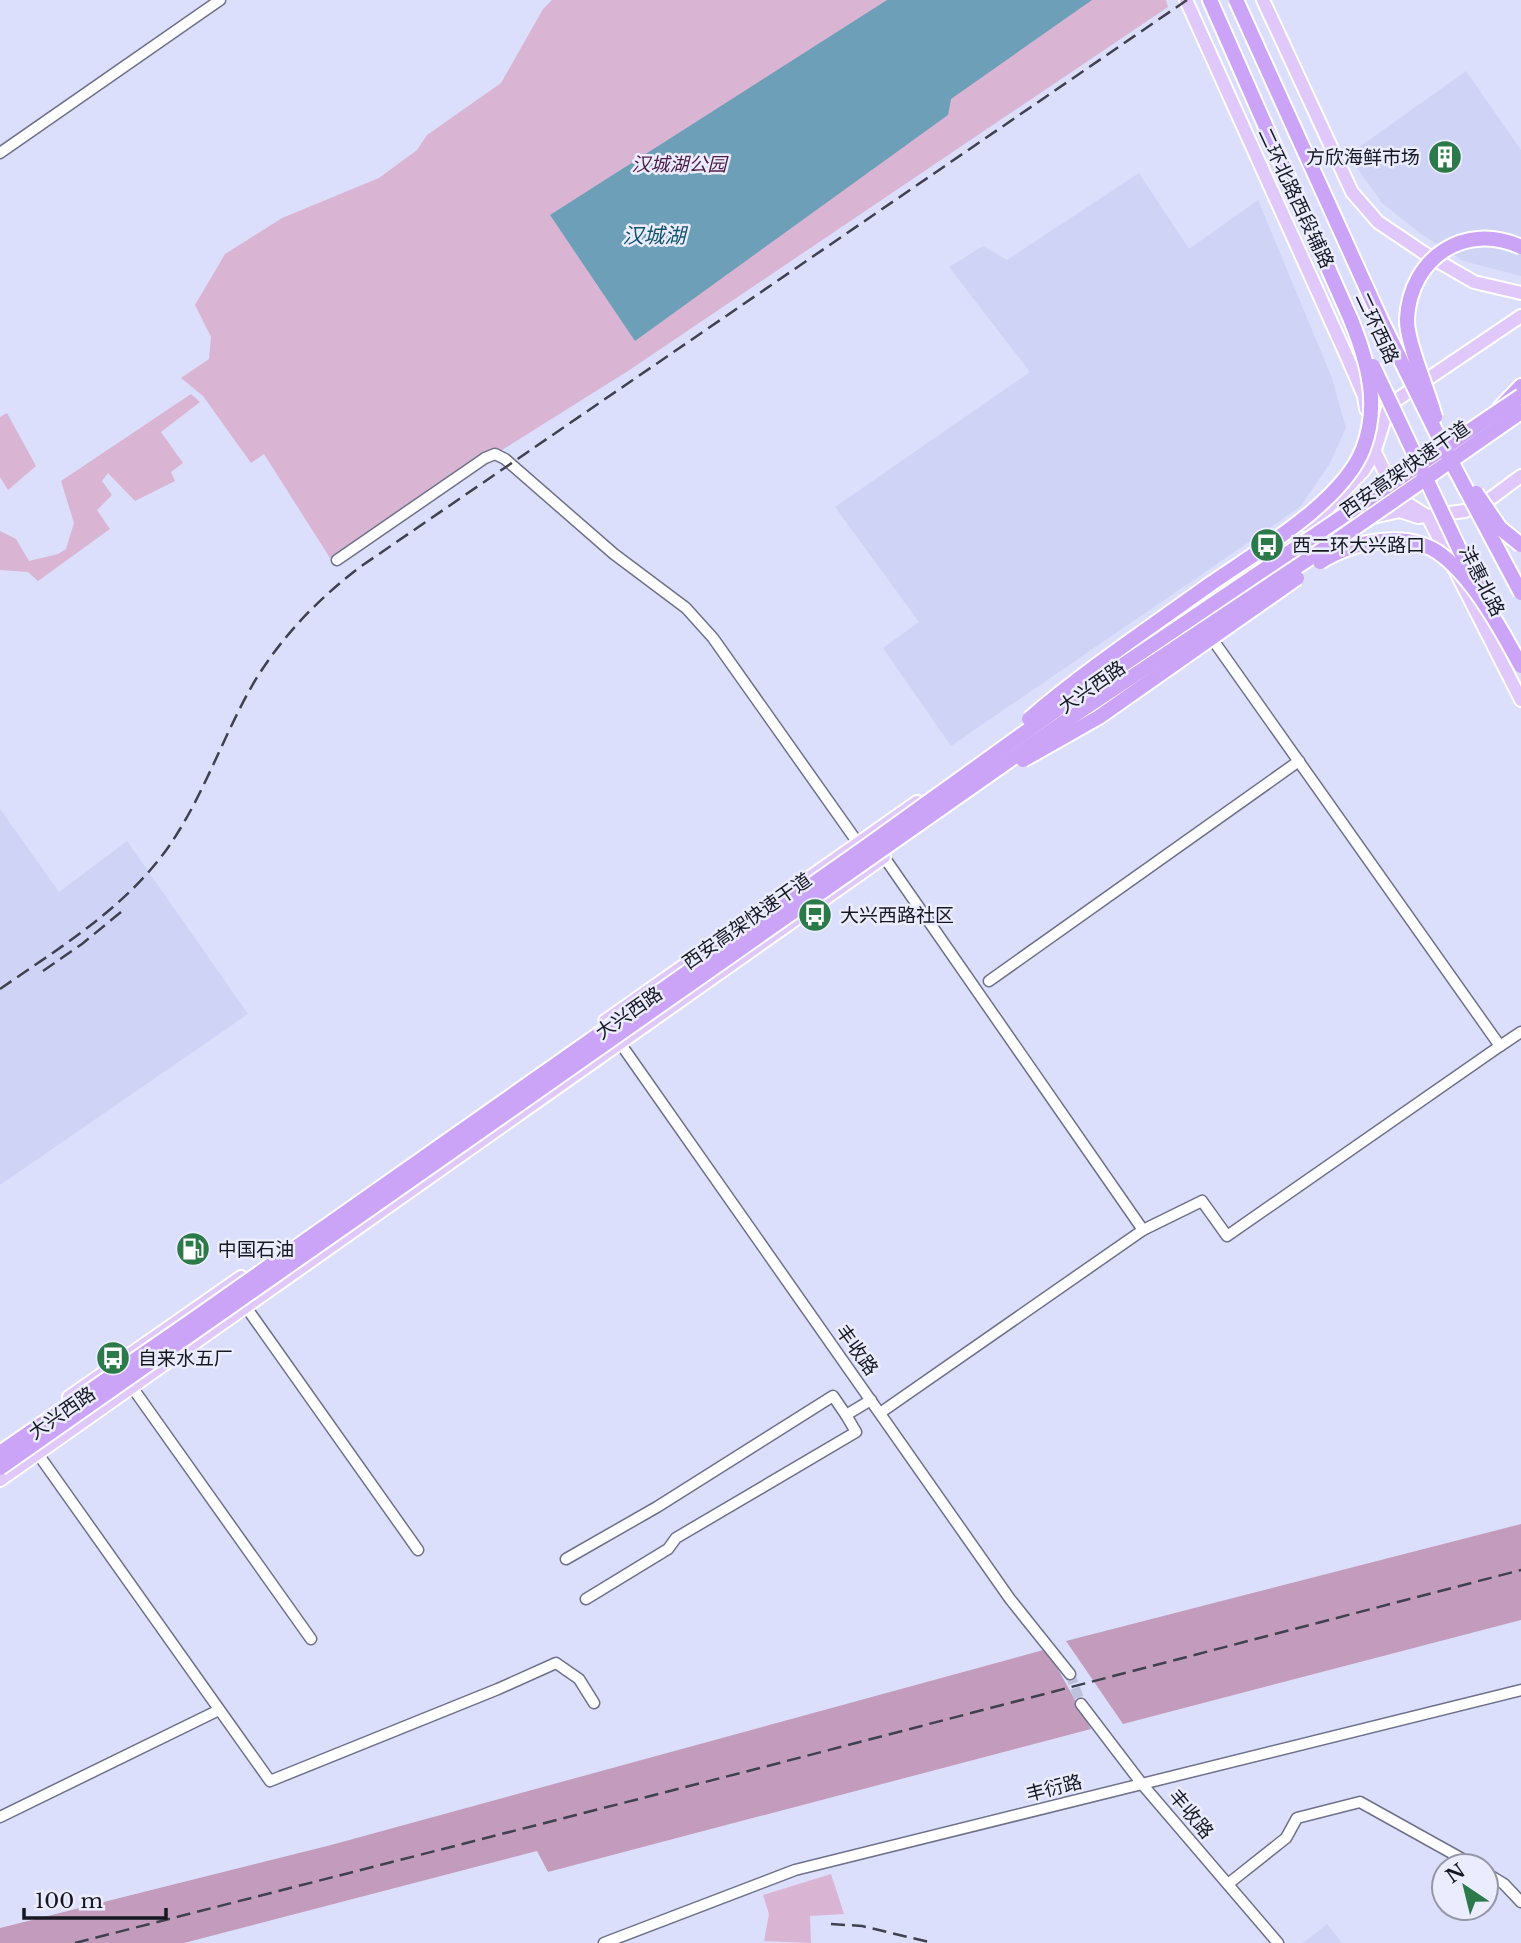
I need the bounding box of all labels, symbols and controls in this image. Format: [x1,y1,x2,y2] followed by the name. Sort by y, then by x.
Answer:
[1253,124,1339,272] street label: 二环北路西段辅路
[1426,138,1464,176] building icon: 方欣海鲜市场
[1306,146,1420,169] place label: 方欣海鲜市场
[631,153,729,176] park label: 汉城湖公园
[623,223,688,249] water label: 汉城湖
[1351,289,1403,367] street label: 二环西路
[1336,416,1474,522] street label: 西安高架快速干道
[1248,526,1286,564] bus stop icon: 西二环大兴路口
[1292,534,1425,557] place label: 西二环大兴路口
[1454,542,1510,620] street label: 沣惠北路
[1054,656,1130,718] street label: 大兴西路
[678,868,816,974] street label: 西安高架快速干道
[796,896,834,934] bus stop icon: 大兴西路社区
[840,904,954,927] place label: 大兴西路社区
[591,982,667,1044] street label: 大兴西路
[174,1230,212,1268] fuel station icon: 中国石油
[218,1238,294,1261] place label: 中国石油
[831,1320,883,1380] street label: 丰收路
[94,1339,132,1377] bus stop icon: 自来水五厂
[138,1347,233,1370] place label: 自来水五厂
[24,1382,100,1444] street label: 大兴西路
[1024,1770,1084,1806] street label: 丰衍路
[1164,1785,1218,1843] street label: 丰收路
[1430,1852,1500,1922] north arrow
[1442,1859,1470,1888] text: N
[24,1876,166,1920] scale bar
[35,1888,103,1914] text: 100 m

